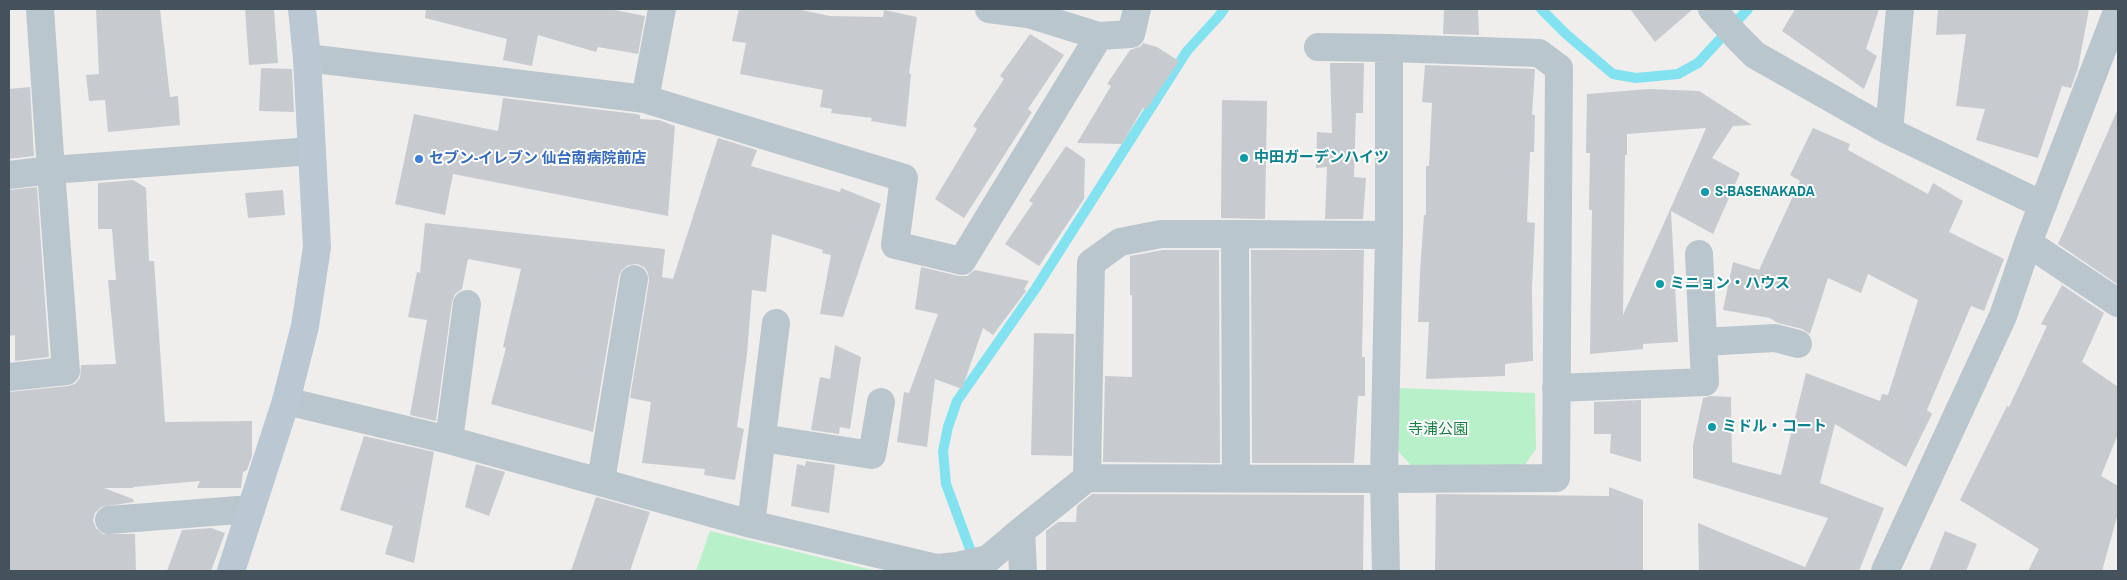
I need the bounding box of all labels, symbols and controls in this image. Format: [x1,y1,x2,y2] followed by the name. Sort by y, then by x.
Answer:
[1254,149,1389,167] place label: 中田ガーデンハイツ
[429,150,647,168] place label: セブン-イレブン 仙台南病院前店
[1238,152,1250,164] marker: 中田ガーデンハイツ
[413,153,425,165] marker: セブン-イレブン 仙台南病院前店
[1715,183,1815,201] place label: S-BASENAKADA
[1699,186,1711,198] marker: S-BASENAKADA
[1670,275,1790,293] place label: ミニョン・ハウス
[1654,278,1666,290] marker: ミニョン・ハウス
[1722,418,1827,436] place label: ミドル・コート
[1408,421,1468,439] park label: 寺浦公園
[1706,421,1718,433] marker: ミドル・コート

